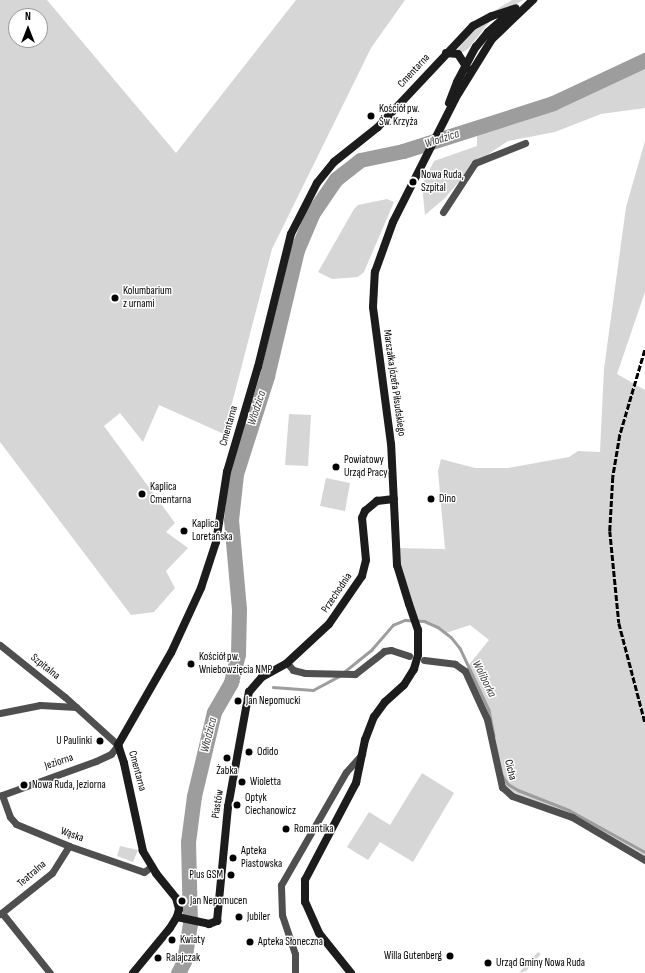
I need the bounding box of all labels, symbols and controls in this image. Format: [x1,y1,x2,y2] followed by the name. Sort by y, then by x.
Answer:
[8,8,48,48] north arrow
[25,10,31,23] text: N
[395,51,433,91] street label: Cmentarna
[379,103,419,129] place label: Kościół pw. Św. Krzyża
[366,111,376,121] marker: Kościół pw. Św. Krzyża
[423,127,461,151] water label: Włodzica
[421,169,464,195] place label: Nowa Ruda, Szpital
[408,177,418,187] marker: Nowa Ruda, Szpital
[123,285,172,311] place label: Kolumbarium z urnami
[110,293,120,303] marker: Kolumbarium z urnami
[380,329,408,437] street label: Marszałka Józefa Piłsudskiego
[245,389,269,427] water label: Włodzica
[217,404,241,448] street label: Cmentarna
[344,454,388,480] place label: Powiatowy Urząd Pracy
[331,462,341,472] marker: Powiatowy Urząd Pracy
[150,481,191,507] place label: Kaplica Cmentarna
[137,489,147,499] marker: Kaplica Cmentarna
[439,492,456,506] place label: Dino
[426,494,436,504] marker: Dino
[192,518,233,544] place label: Kaplica Loretańska
[179,526,189,536] marker: Kaplica Loretańska
[319,571,355,615] street label: Przechodnia
[28,651,62,683] street label: Szpitalna
[199,651,272,677] place label: Kościół pw. Wniebowzięcia NMP
[469,658,499,700] water label: Woliborka
[186,659,196,669] marker: Kościół pw. Wniebowzięcia NMP
[246,694,300,708] place label: Jan Nepomucki
[233,696,243,706] marker: Jan Nepomucki
[198,716,220,754] water label: Włodzica
[56,734,92,748] place label: U Paulinki
[95,736,105,746] marker: U Paulinki
[257,745,278,759] place label: Odido
[244,747,254,757] marker: Odido
[125,749,149,793] street label: Cmentarna
[43,751,75,773] street label: Jeziorna
[222,753,232,763] marker: Żabka
[501,758,519,782] street label: Cicha
[216,764,238,778] place label: Żabka
[250,775,281,789] place label: Wioletta
[237,777,247,787] marker: Wioletta
[32,778,106,792] place label: Nowa Ruda, Jeziorna
[19,780,29,790] marker: Nowa Ruda, Jeziorna
[209,789,227,819] street label: Piastów
[245,792,296,818] place label: Optyk Ciechanowicz
[232,800,242,810] marker: Optyk Ciechanowicz
[294,822,333,836] place label: Romantika
[281,824,291,834] marker: Romantika
[59,825,85,845] street label: Wąska
[241,845,282,871] place label: Apteka Piastowska
[228,853,238,863] marker: Apteka Piastowska
[15,858,49,890] street label: Teatralna
[189,868,223,882] place label: Plus GSM
[226,870,236,880] marker: Plus GSM
[190,894,247,908] place label: Jan Nepomucen
[177,896,187,906] marker: Jan Nepomucen
[247,910,270,924] place label: Jubiler
[234,912,244,922] marker: Jubiler
[180,933,205,947] place label: Kwiaty
[167,935,177,945] marker: Kwiaty
[258,935,323,949] place label: Apteka Słoneczna
[245,937,255,947] marker: Apteka Słoneczna
[384,949,442,963] place label: Willa Gutenberg
[166,951,200,965] place label: Ralajczak
[445,951,455,961] marker: Willa Gutenberg
[153,953,163,963] marker: Ralajczak
[496,956,585,970] place label: Urząd Gminy Nowa Ruda
[483,958,493,968] marker: Urząd Gminy Nowa Ruda

